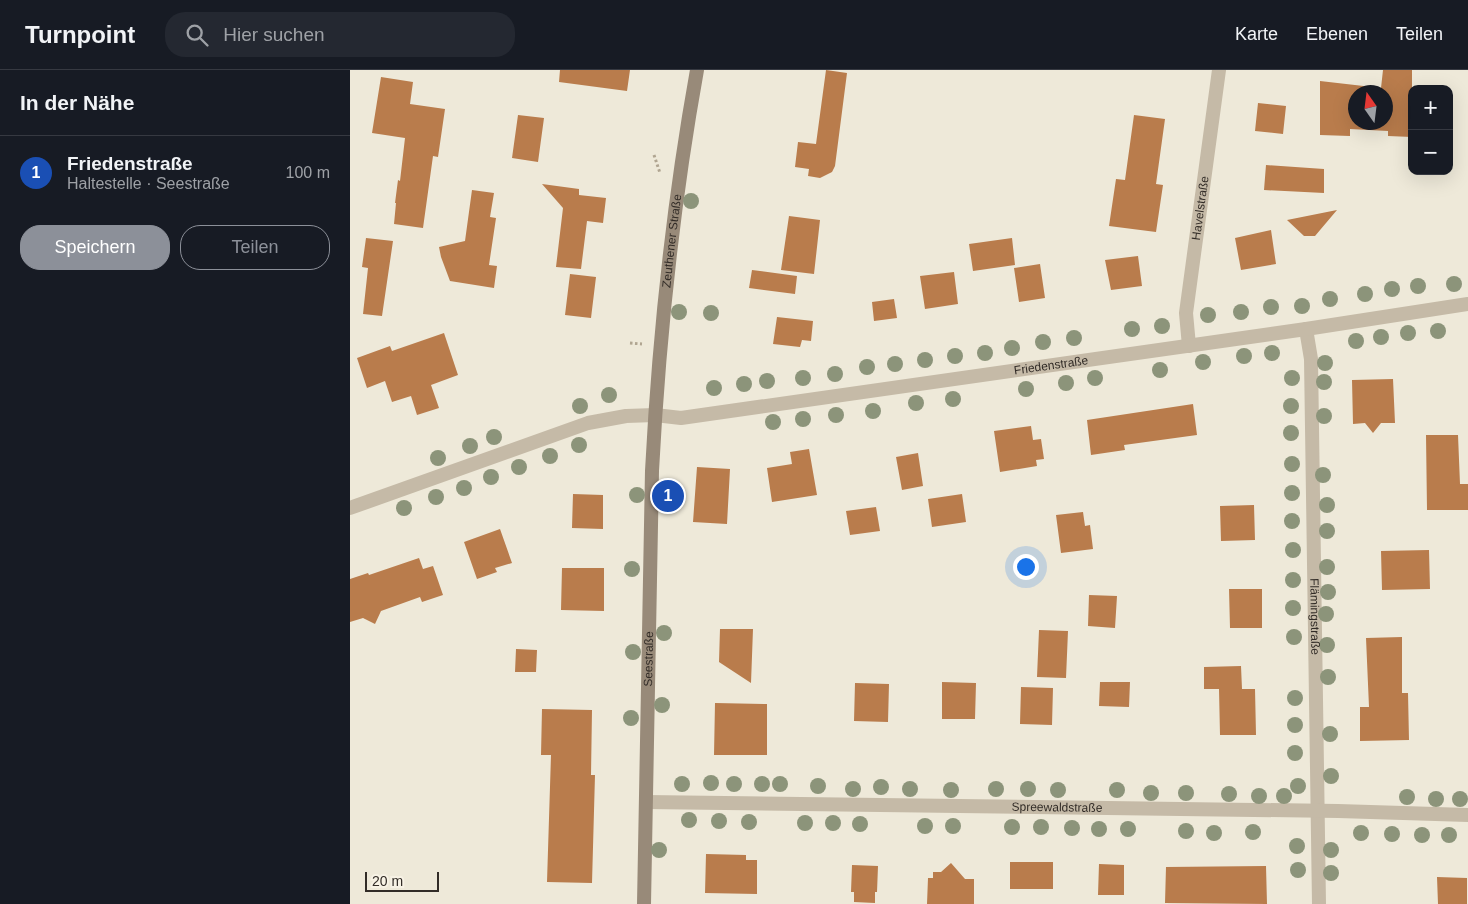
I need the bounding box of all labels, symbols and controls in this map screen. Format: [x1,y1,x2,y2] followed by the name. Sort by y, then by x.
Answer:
[165,12,515,57] search box
[25,21,135,48] text: Turnpoint
[183,21,211,49] icon: search
[223,24,325,45] text: Hier suchen
[1235,24,1278,44] text: Karte
[1306,24,1368,44] text: Ebenen
[1396,24,1443,44] text: Teilen
[1348,85,1393,130] north arrow
[1408,85,1453,175] map controls
[1408,85,1453,130] button: +
[20,91,134,114] text: In der Nähe
[1408,130,1453,175] button: −
[67,153,193,174] text: Friedenstraße
[32,164,40,181] text: 1
[286,164,330,181] text: 100 m
[67,175,230,192] text: Haltestelle · Seestraße
[1189,175,1212,241] street label: Havelstraße
[659,193,684,288] street label: Zeuthener Straße
[20,225,170,270] button: Speichern
[180,225,330,270] button: Teilen
[1013,353,1089,378] street label: Friedenstraße
[652,477,684,515] pin: 1
[1013,554,1039,580] your location
[1307,578,1322,655] street label: Flämingstraße
[641,631,656,687] street label: Seestraße
[1011,800,1103,815] street label: Spreewaldstraße
[365,869,439,892] scale bar
[372,873,403,889] text: 20 m

